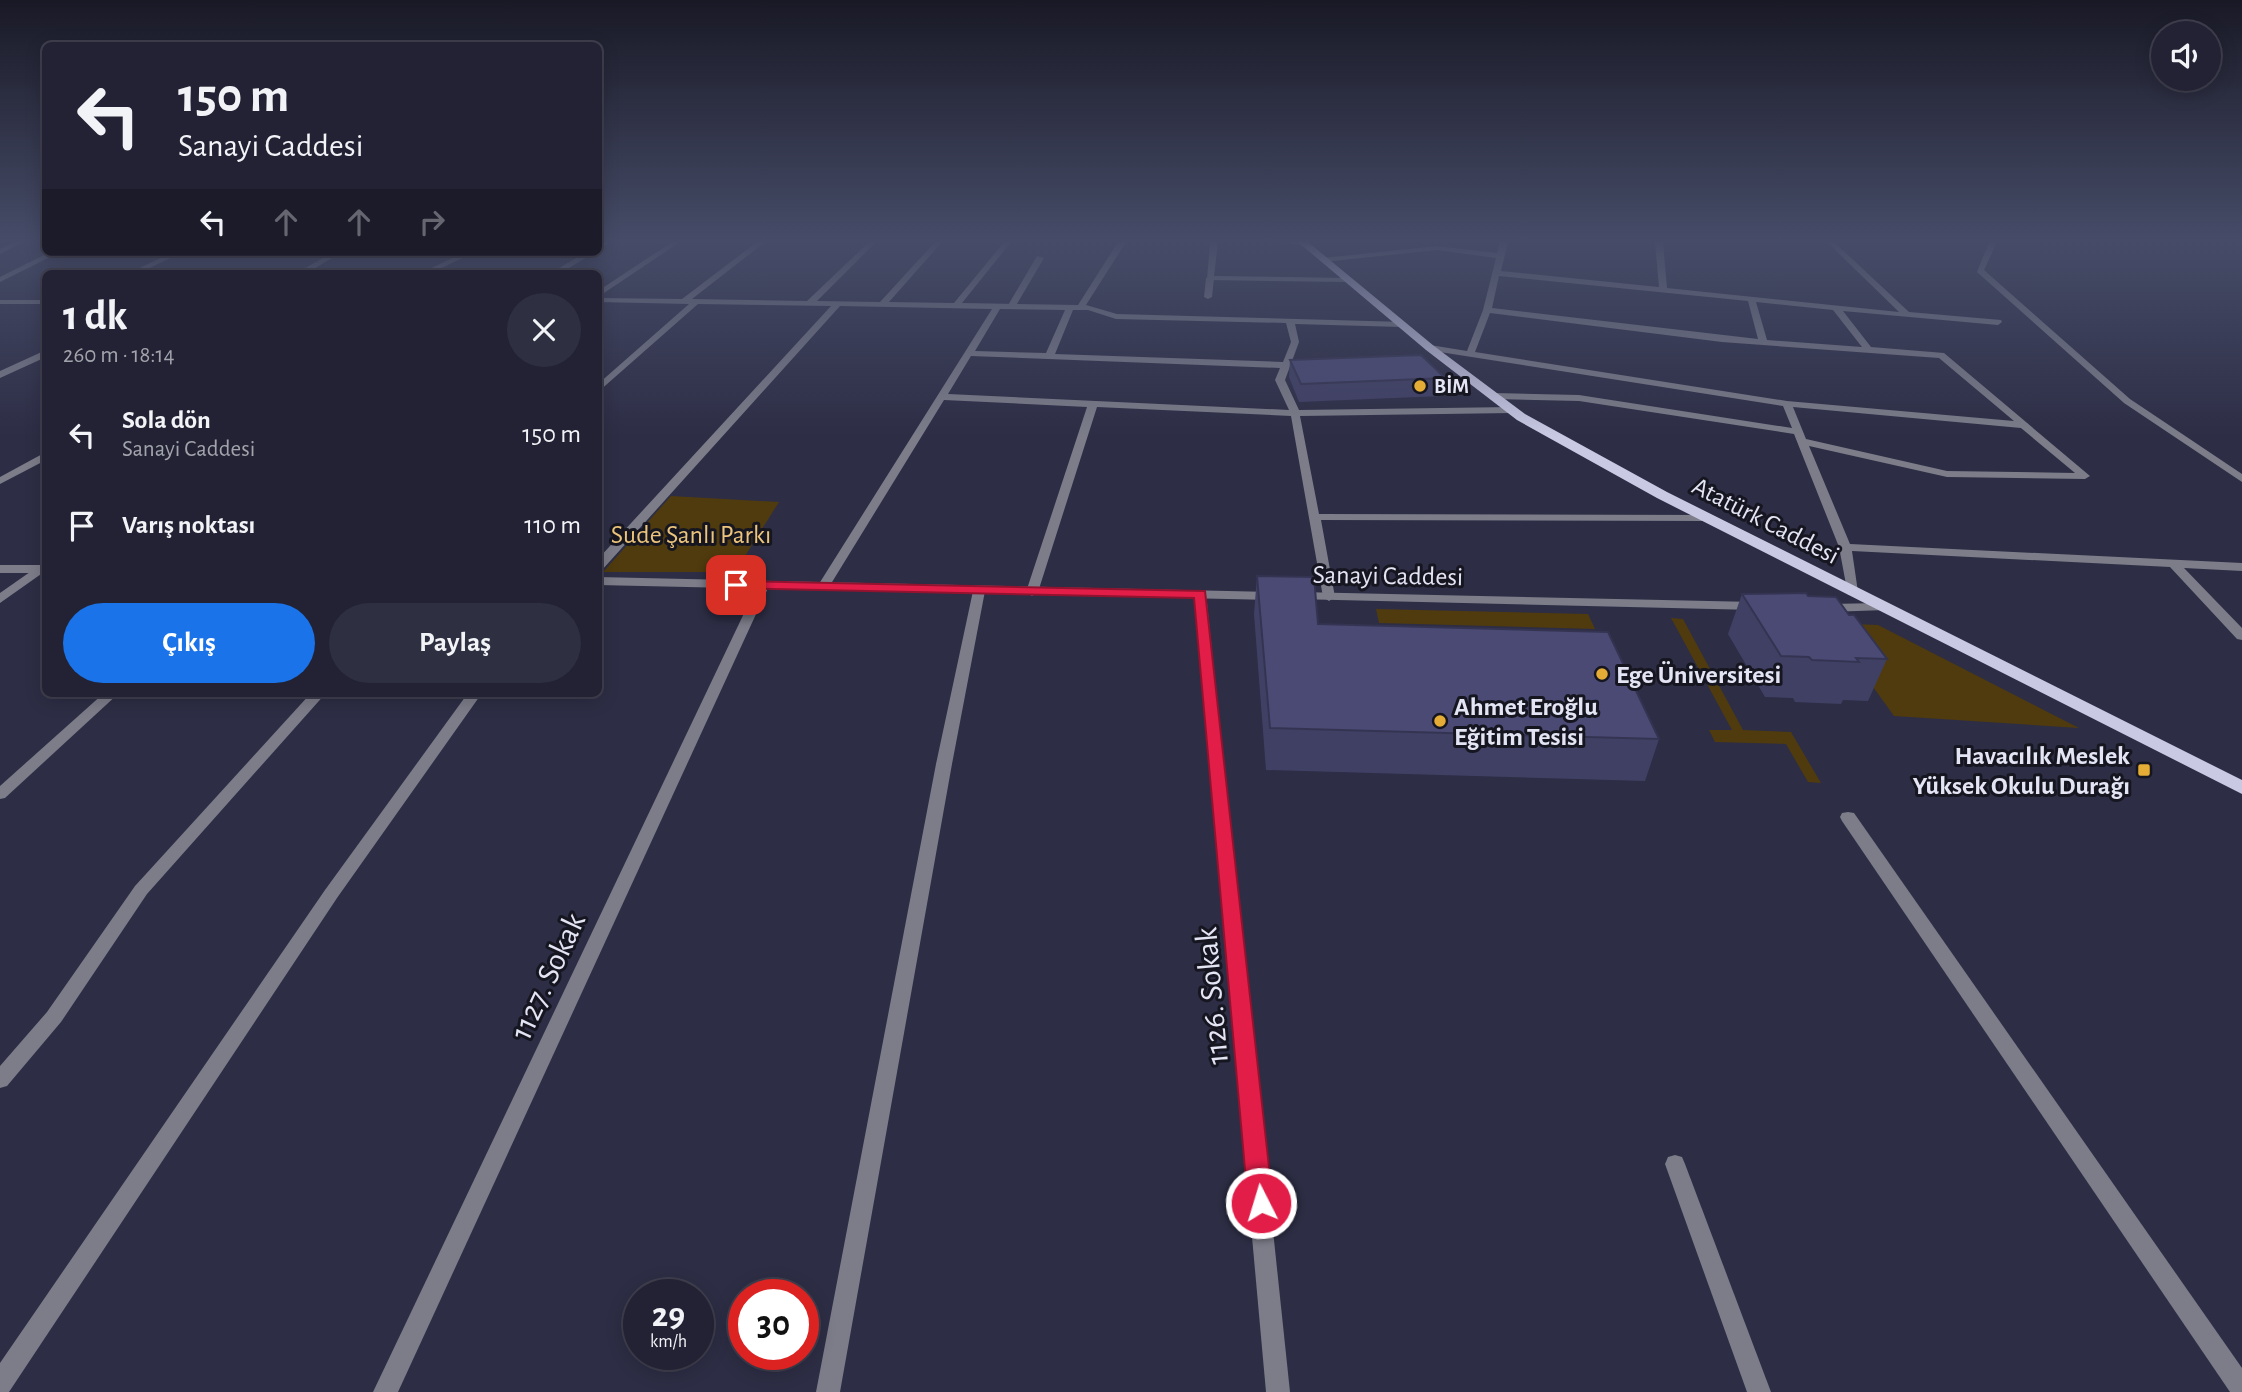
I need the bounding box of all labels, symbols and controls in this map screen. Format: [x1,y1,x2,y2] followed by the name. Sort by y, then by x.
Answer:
[2151,21,2221,91] map controls
[2151,21,2221,91] button: sound
[63,70,154,161] icon: left
[178,72,289,121] text: 150 m
[178,130,363,162] text: Sanayi Caddesi
[194,203,232,241] icon: left
[267,203,305,241] icon: ahead
[340,203,378,241] icon: ahead
[413,203,451,241] icon: right
[507,293,581,367] button: close
[63,295,127,337] text: 1 dk
[63,344,175,367] text: 260 m · 18:14
[1434,375,1469,397] place label: BİM
[1412,378,1428,394] marker: BİM
[122,407,211,433] text: Sola dön
[63,416,101,454] icon: left
[522,421,581,447] text: 150 m
[122,438,255,461] text: Sanayi Caddesi
[1688,473,1843,569] street label: Atatürk Caddesi
[63,507,101,545] icon: arrive
[122,512,255,538] text: Varış noktası
[524,512,581,538] text: 110 m
[611,522,771,548] park label: Sude Şanlı Parkı
[706,555,766,615] pin
[1312,562,1464,590] street label: Sanayi Caddesi
[717,566,755,604] icon: arrive
[63,603,315,683] button: Çıkış
[329,603,581,683] button: Paylaş
[1616,661,1781,688] place label: Ege Üniversitesi
[1594,666,1610,682] marker: Ege Üniversitesi
[1454,694,1598,750] place label: Ahmet Eroğlu Eğitim Tesisi
[1432,713,1448,729] marker: Ahmet Eroğlu Eğitim Tesisi
[1913,743,2130,799] place label: Havacılık Meslek Yüksek Okulu Durağı
[2136,762,2152,778] marker: Havacılık Meslek Yüksek Okulu Durağı
[505,908,591,1045] street label: 1127. Sokak
[1190,926,1234,1066] street label: 1126. Sokak
[1224,1166,1298,1240] position arrow
[728,1279,819,1370] speed limit sign: 30
[652,1298,685,1333] text: 29
[650,1333,687,1351] text: km/h

